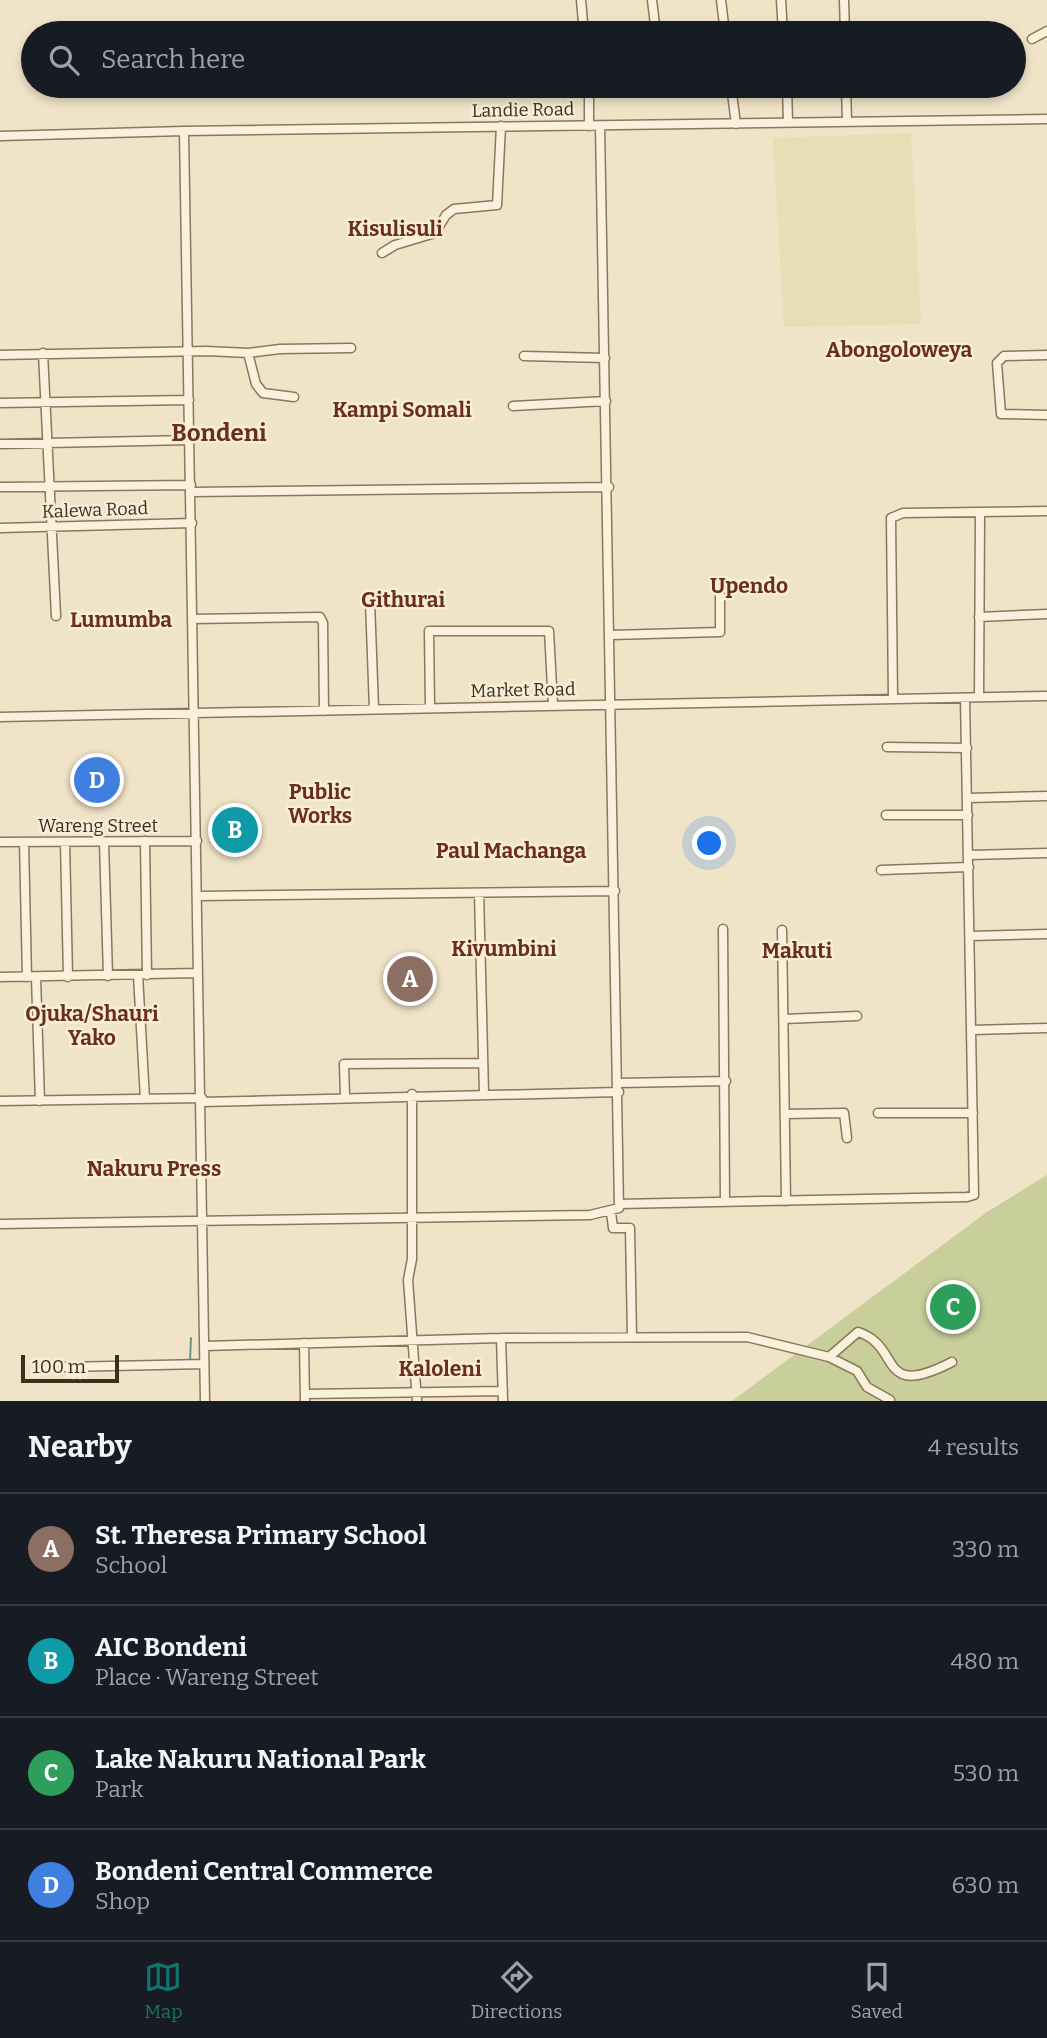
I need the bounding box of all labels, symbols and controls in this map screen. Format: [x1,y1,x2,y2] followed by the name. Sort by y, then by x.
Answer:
[21,21,1026,98] search box
[45,41,83,79] icon: search
[101,44,245,75] text: Search here
[471,98,575,122] street label: Landie Road
[347,216,443,242] district label: Kisulisuli
[826,337,972,363] district label: Abongoloweya
[332,397,472,423] district label: Kampi Somali
[171,419,267,447] district label: Bondeni
[41,497,149,523] street label: Kalewa Road
[710,573,788,599] district label: Upendo
[361,587,445,613] district label: Githurai
[70,607,172,633] district label: Lumumba
[470,678,576,702] street label: Market Road
[74,754,120,806] pin: D
[288,779,352,829] district label: Public Works
[212,804,258,856] pin: B
[38,815,158,837] street label: Wareng Street
[692,826,726,860] your location
[436,838,586,864] district label: Paul Machanga
[451,936,557,962] district label: Kivumbini
[762,938,832,964] district label: Makuti
[387,953,433,1005] pin: A
[25,1001,159,1051] district label: Ojuka/Shauri Yako
[87,1156,221,1182] district label: Nakuru Press
[930,1281,976,1333] pin: C
[21,1352,119,1384] scale bar
[32,1355,86,1378] text: 100 m
[398,1356,482,1382] district label: Kaloleni
[28,1429,132,1465] text: Nearby
[928,1433,1019,1461] text: 4 results
[95,1520,426,1551] text: St. Theresa Primary School
[43,1535,59,1563] text: A
[952,1535,1019,1563] text: 330 m
[95,1551,167,1579] text: School
[95,1632,247,1663] text: AIC Bondeni
[44,1647,58,1675] text: B
[950,1647,1019,1675] text: 480 m
[95,1663,319,1691] text: Place · Wareng Street
[95,1744,426,1775] text: Lake Nakuru National Park
[44,1759,58,1787] text: C
[953,1759,1019,1787] text: 530 m
[95,1775,144,1803] text: Park
[95,1856,433,1887] text: Bondeni Central Commerce
[43,1871,59,1899] text: D
[951,1871,1019,1899] text: 630 m
[95,1887,150,1915] text: Shop
[144,1958,183,2023] tab: Map
[471,1958,562,2023] tab: Directions
[851,1958,903,2023] tab: Saved

